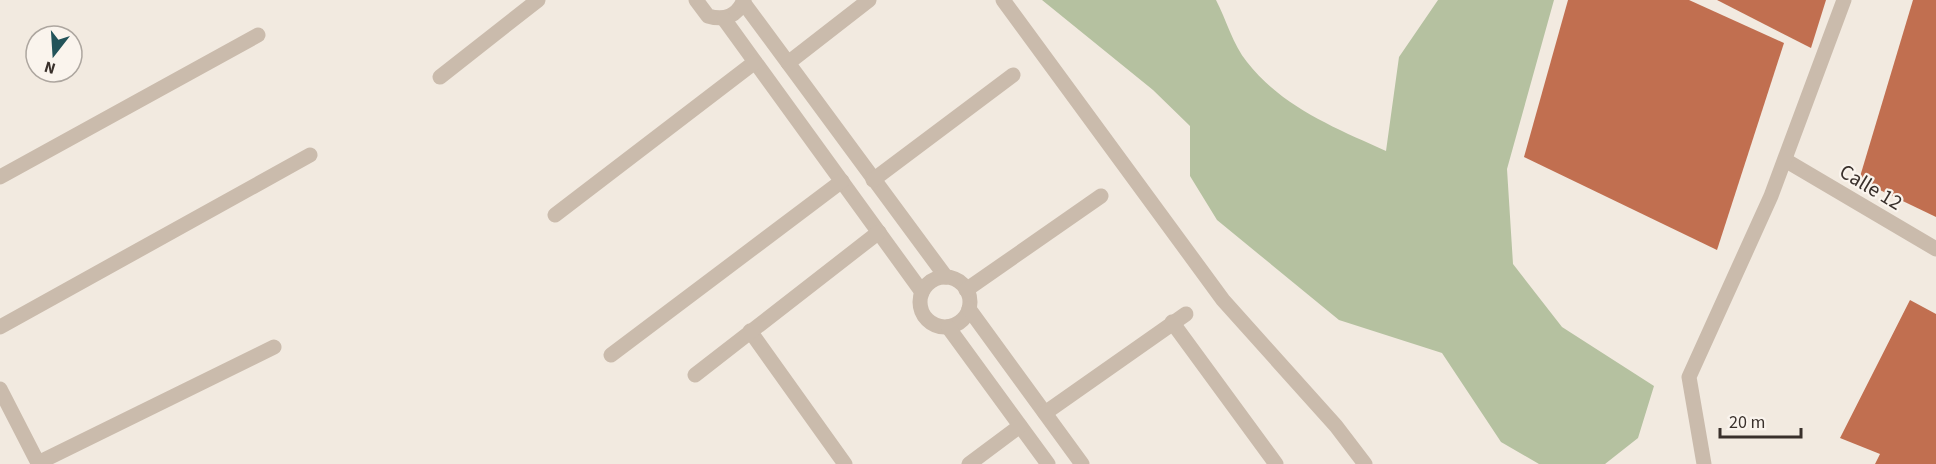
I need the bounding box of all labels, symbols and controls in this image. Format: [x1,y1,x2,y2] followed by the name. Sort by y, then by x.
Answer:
[24,24,84,84] north arrow
[42,55,58,79] text: N
[1834,156,1908,218] street label: Calle 12
[1720,401,1801,439] scale bar
[1729,410,1765,435] text: 20 m

